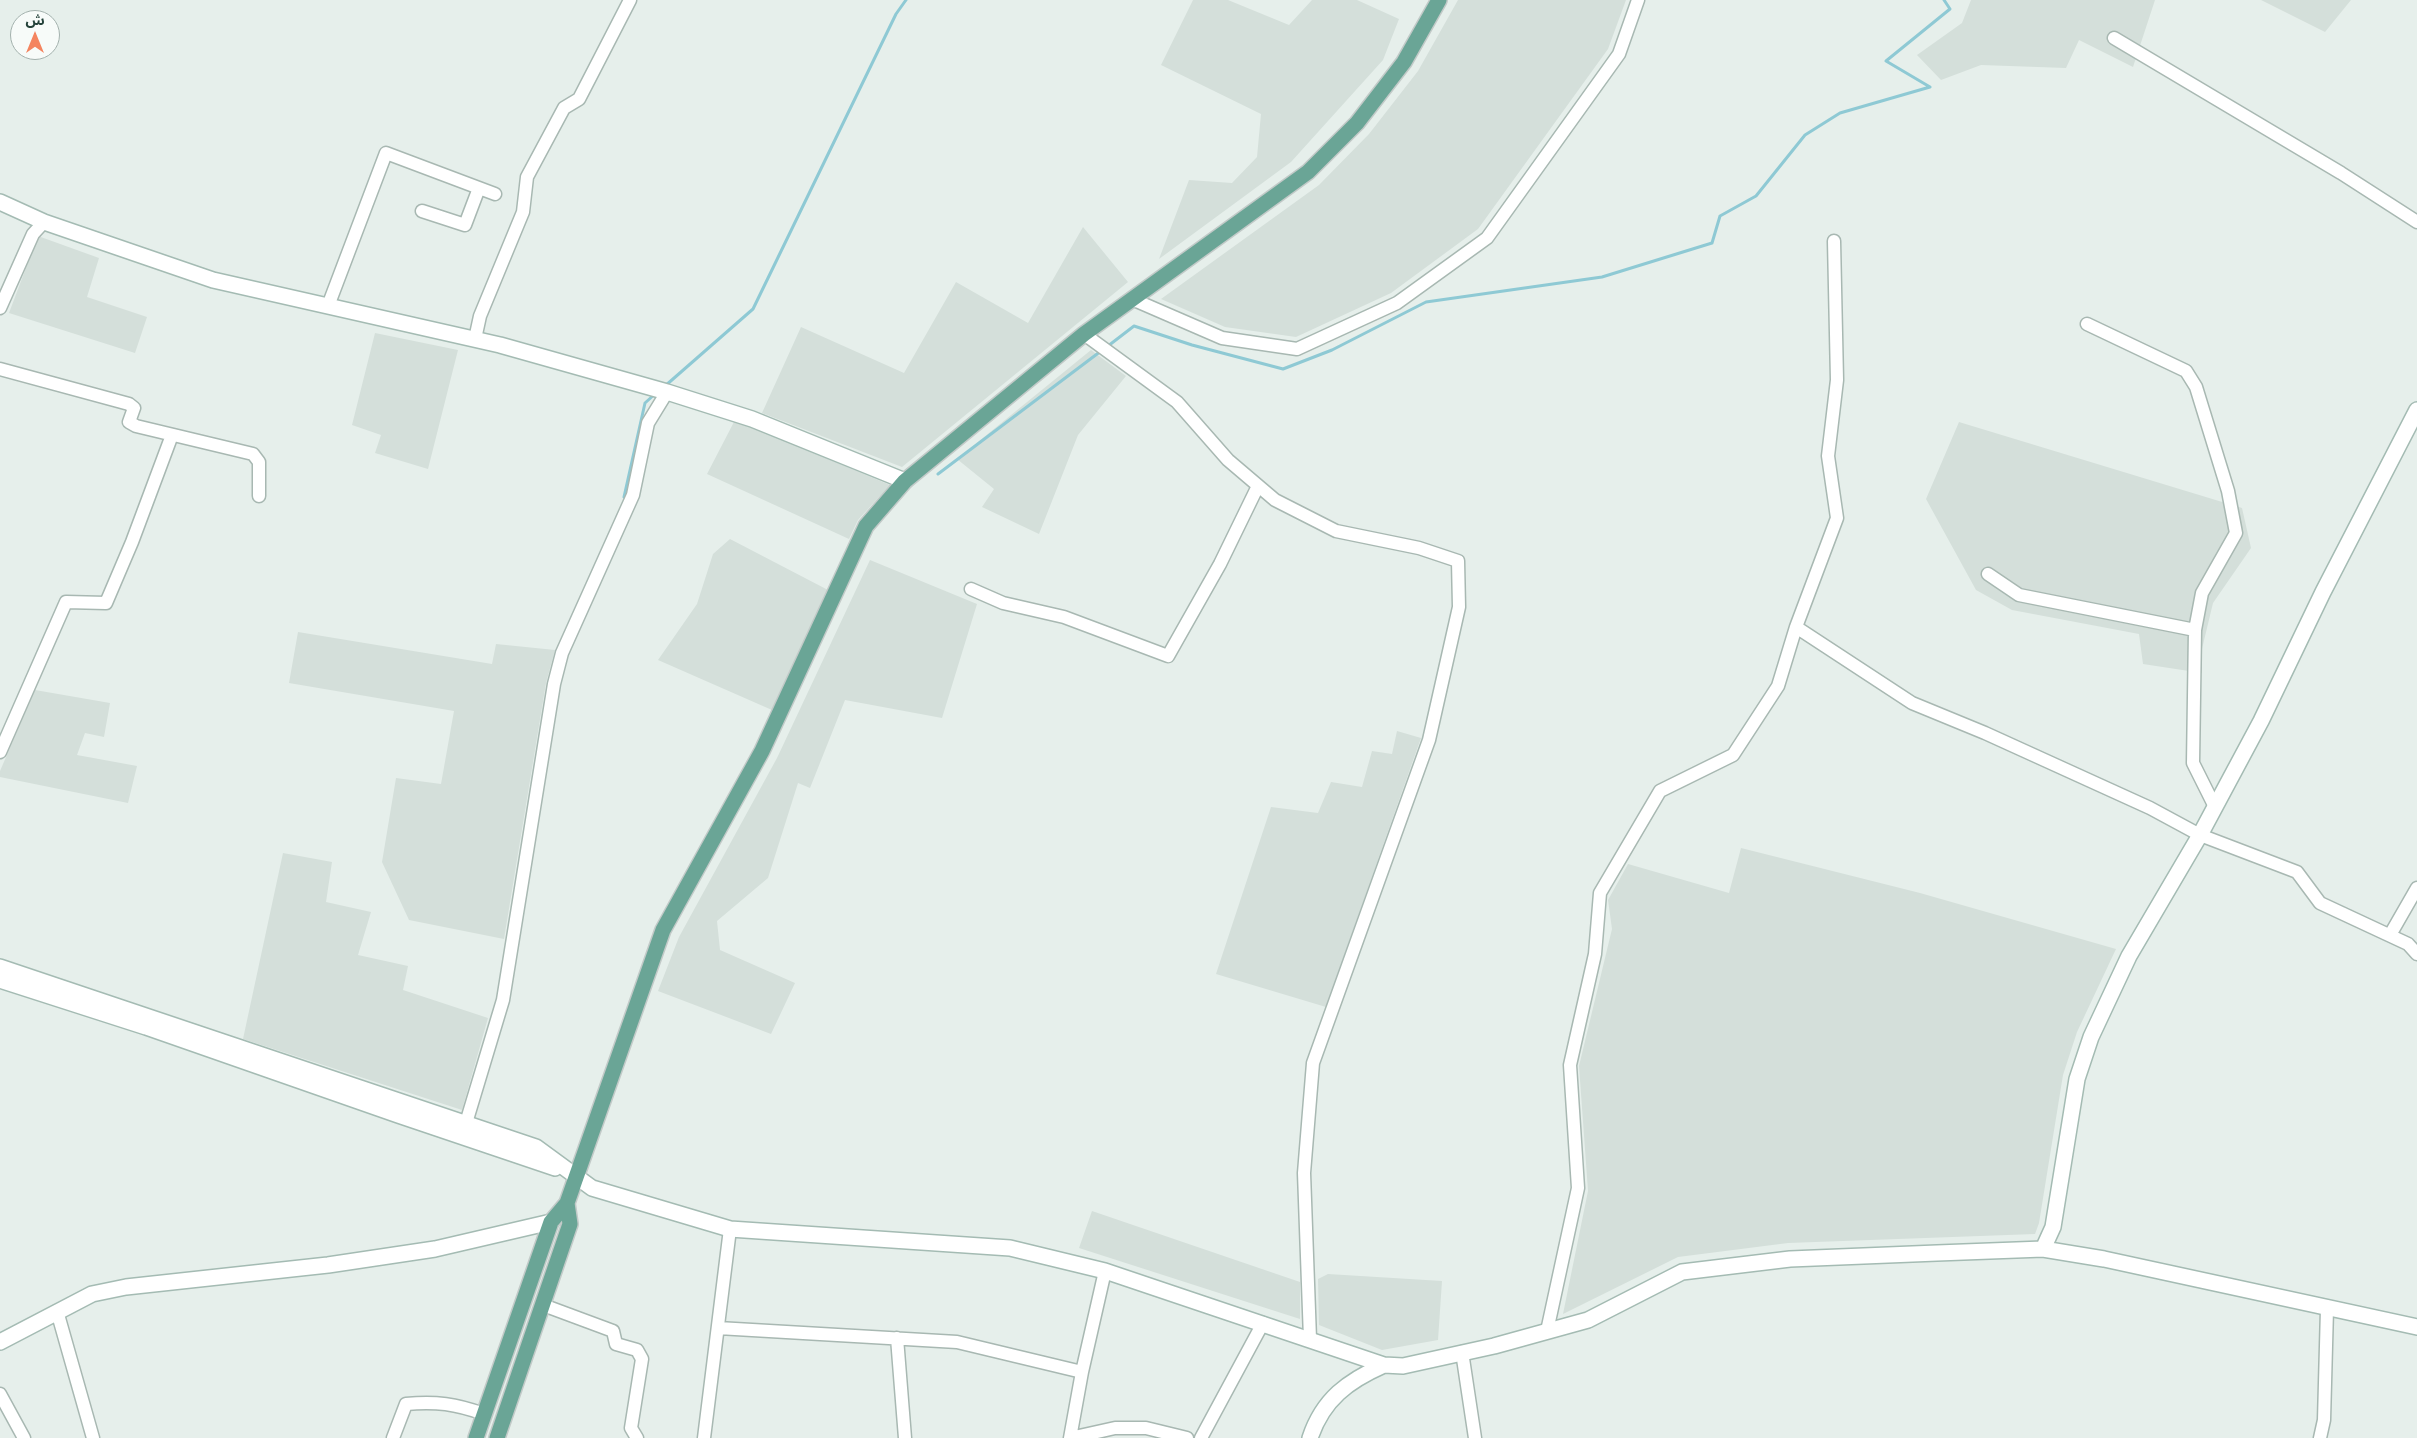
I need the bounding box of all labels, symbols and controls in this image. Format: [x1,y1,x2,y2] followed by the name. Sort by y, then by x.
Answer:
[10,10,60,60] north arrow
[25,12,45,29] text: ش

